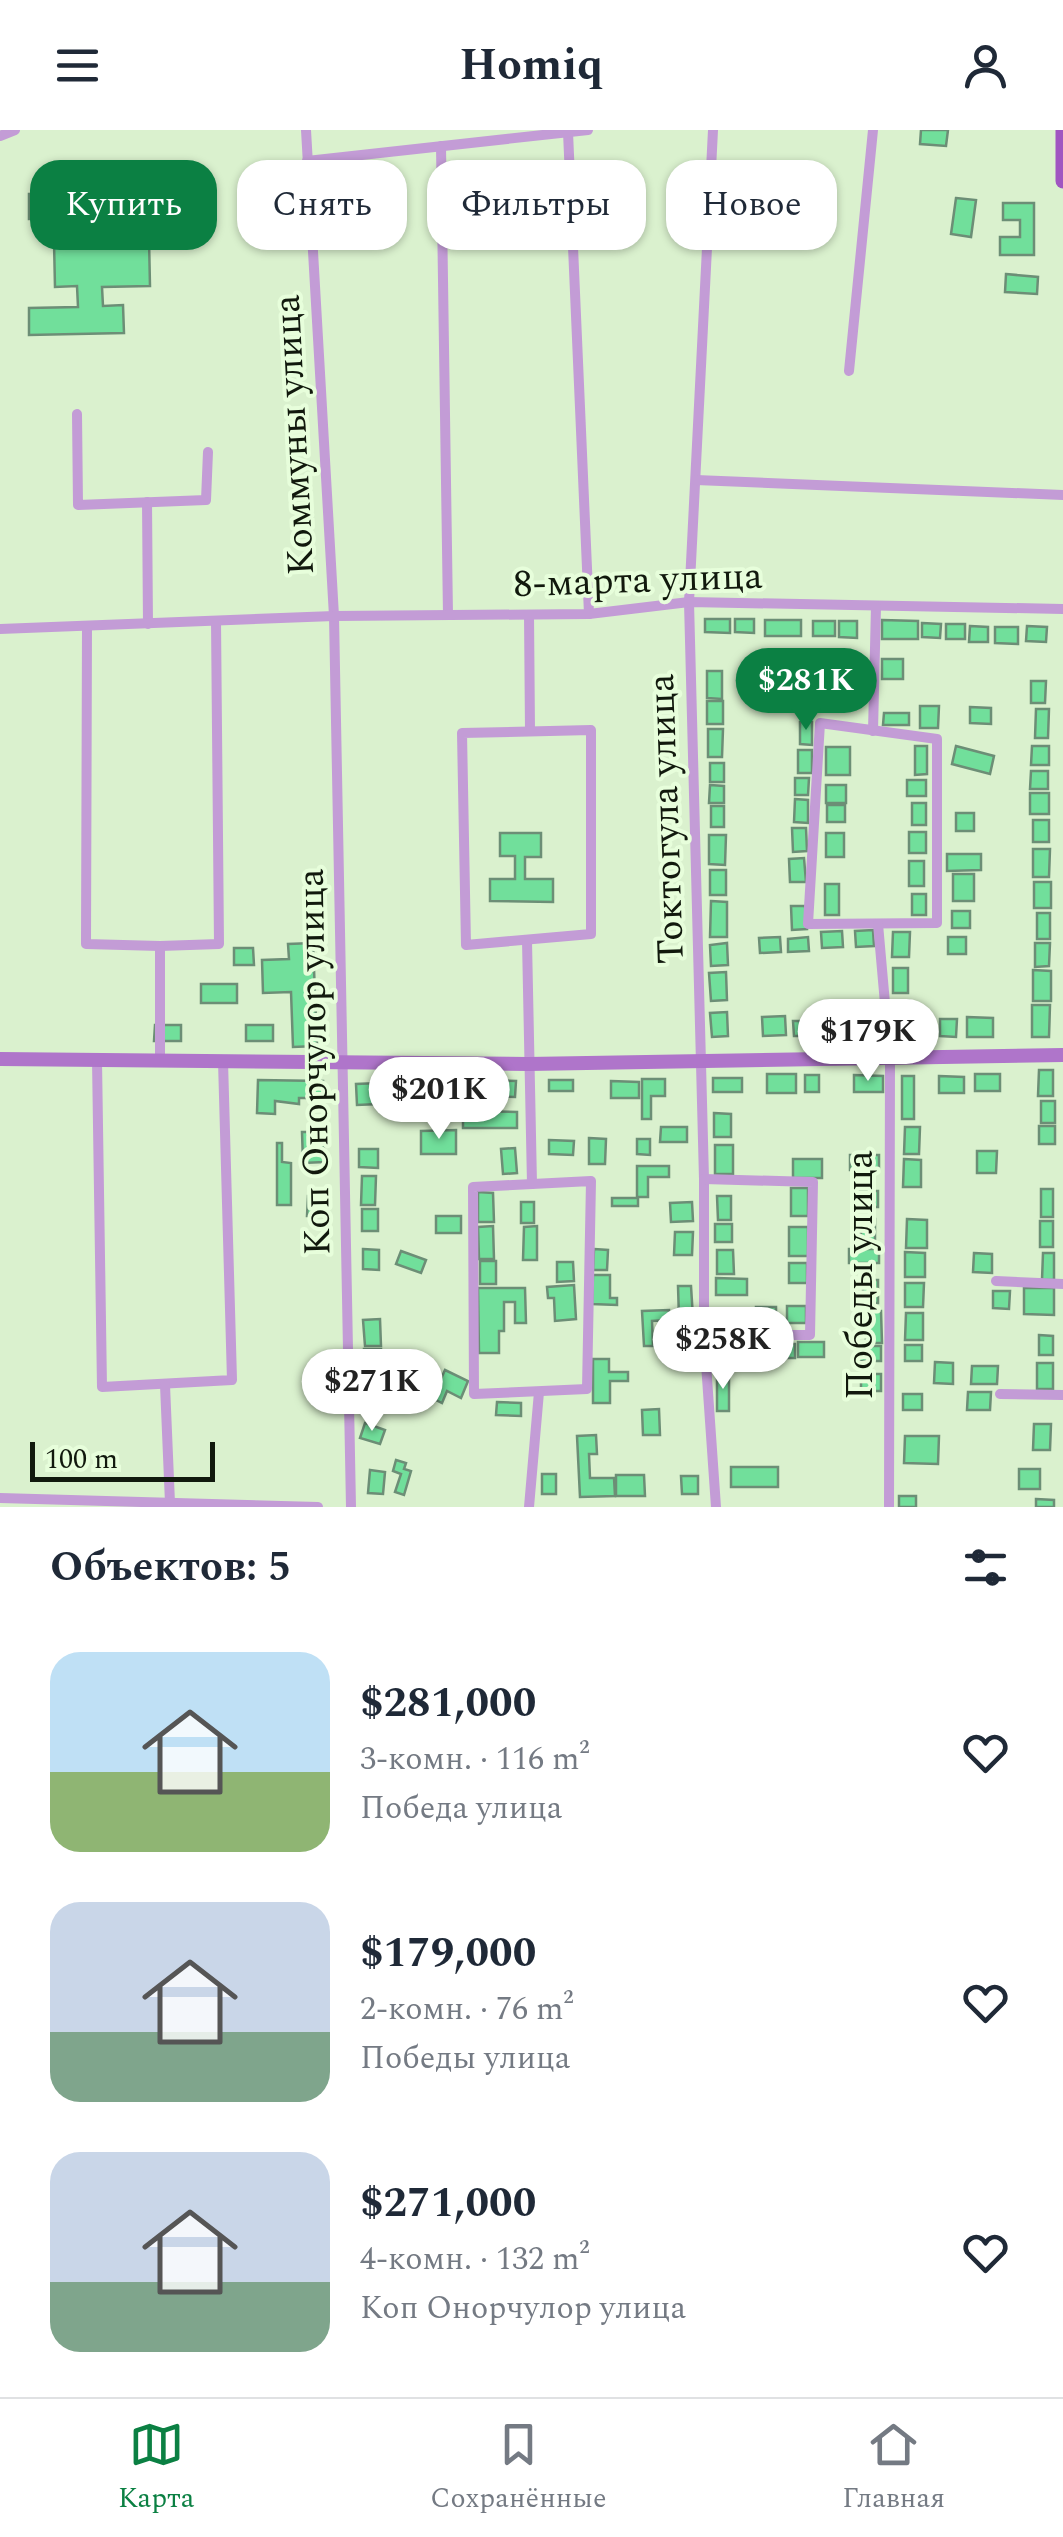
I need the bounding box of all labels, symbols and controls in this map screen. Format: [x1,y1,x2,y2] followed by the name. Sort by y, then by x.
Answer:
[460,31,603,100] text: Homiq
[50,38,105,93] icon: menu
[958,38,1013,93] icon: person
[30,160,217,250] chip: Купить
[237,160,407,250] chip: Снять
[427,160,646,250] chip: Фильтры
[666,160,837,250] chip: Новое
[259,292,331,577] street label: Коммуны улица
[512,548,764,614] street label: 8-марта улица
[736,648,876,733] pin: $281K
[758,656,854,705] text: $281K
[633,672,701,965] street label: Токтогула улица
[283,867,347,1256] street label: Коп Онорчулор улица
[798,999,938,1084] pin: $179K
[820,1007,916,1056] text: $179K
[369,1057,509,1142] pin: $201K
[391,1065,487,1114] text: $201K
[832,1150,890,1400] street label: Победы улица
[653,1307,793,1392] pin: $258K
[675,1315,771,1364] text: $258K
[302,1349,442,1434] pin: $271K
[324,1357,420,1406] text: $271K
[30,1437,215,1482] scale bar
[45,1438,118,1481] text: 100 m
[50,1536,291,1599] text: Объектов: 5
[958,1540,1013,1595] icon: filters
[360,1672,536,1735] text: $281,000
[130,1692,250,1812] icon: home
[958,1725,1013,1780] icon: heart
[360,1735,590,1784] text: 3-комн. · 116 m²
[360,1784,562,1833] text: Победа улица
[360,1922,536,1985] text: $179,000
[130,1942,250,2062] icon: home
[958,1975,1013,2030] icon: heart
[360,1985,574,2034] text: 2-комн. · 76 m²
[360,2034,570,2083] text: Победы улица
[360,2172,536,2235] text: $271,000
[130,2192,250,2312] icon: home
[958,2225,1013,2280] icon: heart
[360,2235,590,2284] text: 4-комн. · 132 m²
[360,2284,686,2333] text: Коп Онорчулор улица
[118,2417,195,2520] tab: Карта
[430,2417,607,2520] tab: Сохранённые
[842,2417,945,2520] tab: Главная

